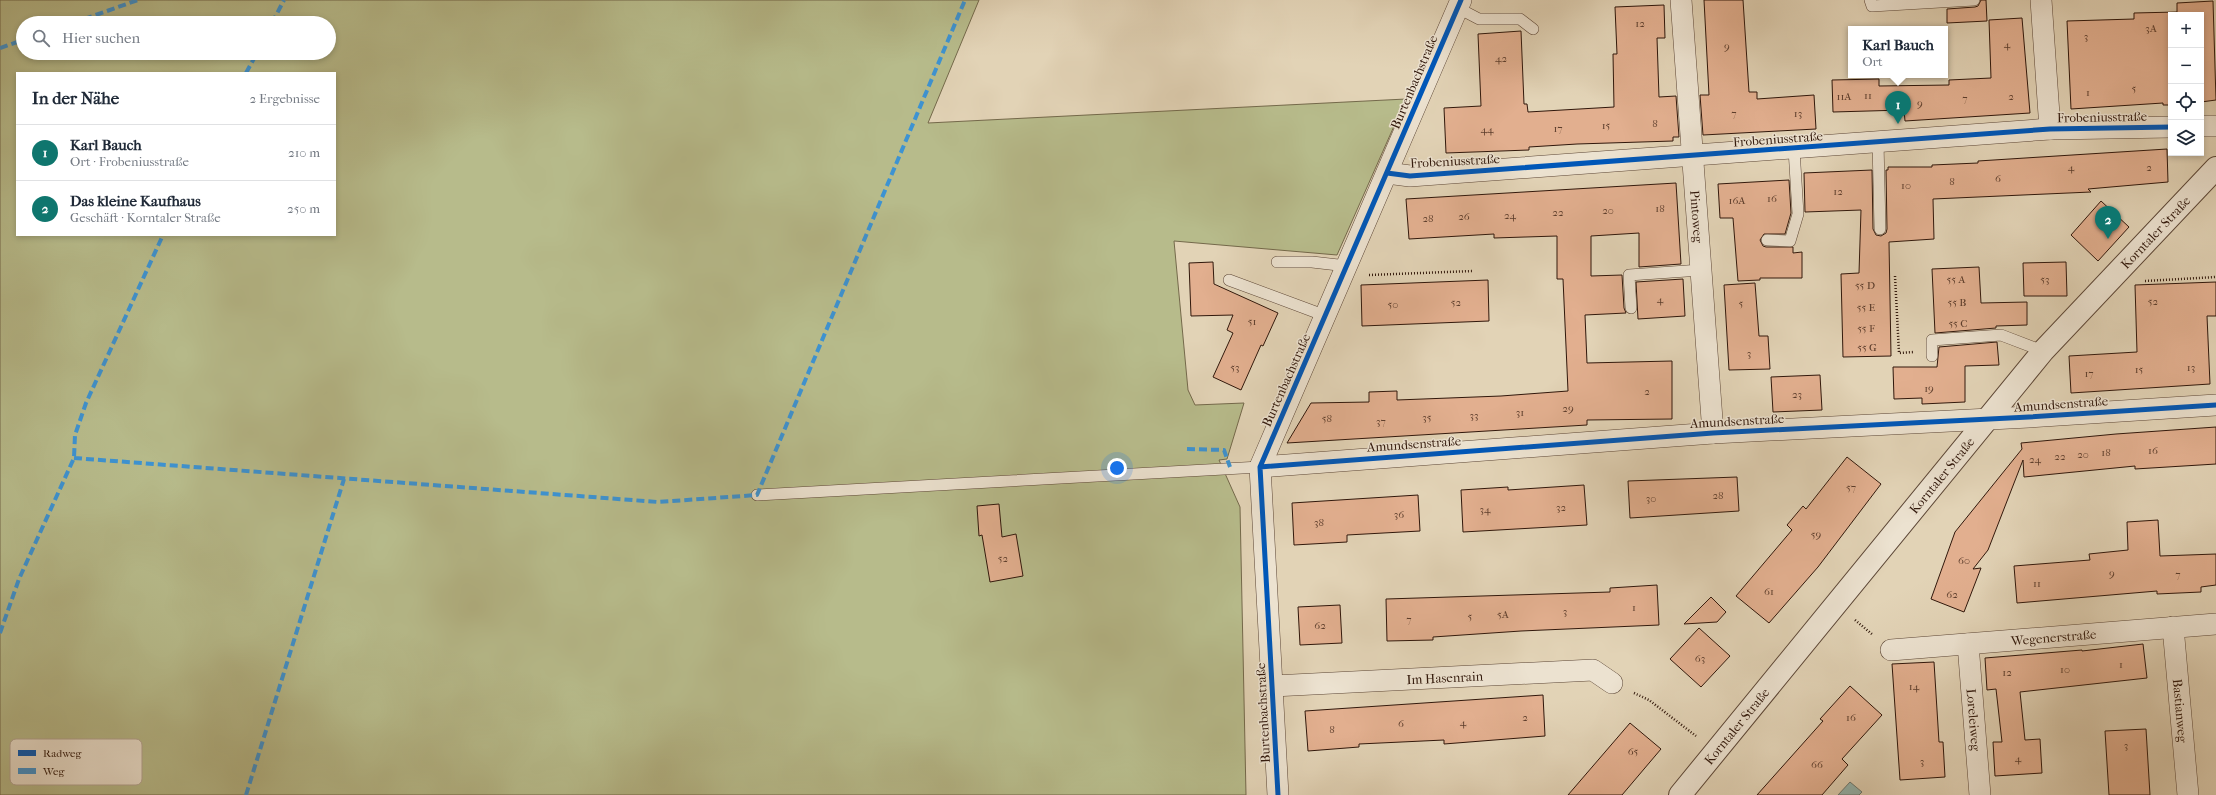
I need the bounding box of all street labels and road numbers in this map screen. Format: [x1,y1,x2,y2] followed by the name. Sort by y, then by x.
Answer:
[1388,32,1441,131] street label: Burtenbachstraße
[2057,109,2148,125] street label: Frobeniusstraße
[1732,128,1824,150] street label: Frobeniusstraße
[1410,151,1501,171] street label: Frobeniusstraße
[1688,189,1707,244] street label: Pintoweg
[2118,192,2193,272] street label: Korntaler Straße
[1259,331,1313,429] street label: Burtenbachstraße
[2012,393,2109,415] street label: Amundsenstraße
[1688,411,1785,431] street label: Amundsenstraße
[1365,433,1462,455] street label: Amundsenstraße
[1906,434,1977,516] street label: Korntaler Straße
[2009,626,2097,648] street label: Wegenerstraße
[1253,662,1273,763] street label: Burtenbachstraße
[1406,668,1484,687] street label: Im Hasenrain
[2170,678,2191,744] street label: Bastianweg
[1701,684,1772,767] street label: Korntaler Straße
[1964,688,1984,753] street label: Loreleiweg

